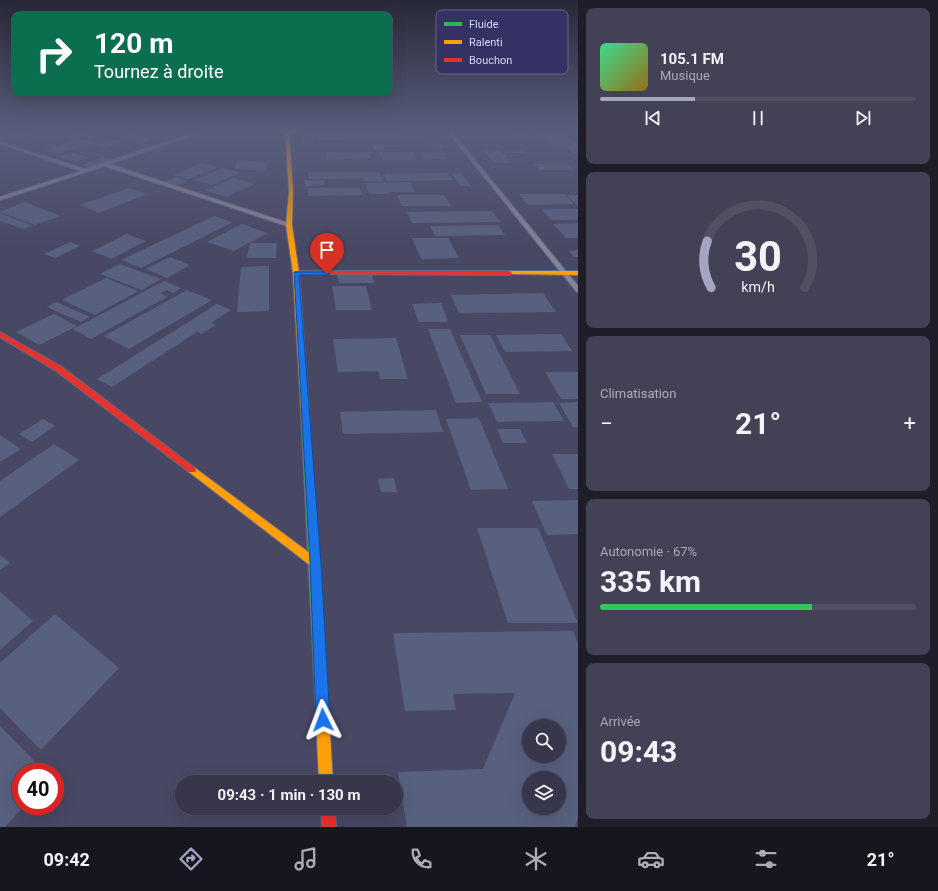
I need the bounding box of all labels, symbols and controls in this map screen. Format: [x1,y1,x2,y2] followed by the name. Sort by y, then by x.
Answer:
[436,10,568,74] legend
[469,18,499,31] text: Fluide
[94,27,173,60] text: 120 m
[28,28,80,80] icon: right
[469,36,503,49] text: Ralenti
[660,50,724,68] text: 105.1 FM
[469,54,512,67] text: Bouchon
[94,61,223,82] text: Tournez à droite
[660,68,710,83] text: Musique
[642,107,664,129] icon: previous
[747,107,769,129] icon: pause
[852,107,874,129] icon: next
[734,231,782,280] text: 30
[310,233,344,274] pin
[316,239,338,261] icon: arrive
[741,278,775,294] text: km/h
[600,386,676,401] text: Climatisation
[735,406,781,441] text: 21°
[600,411,613,436] text: −
[904,411,916,436] text: +
[600,544,697,559] text: Autonomie · 67%
[600,564,701,599] text: 335 km
[302,699,344,741] position arrow
[600,714,640,729] text: Arrivée
[522,719,566,815] map controls
[522,719,566,763] button: search
[600,734,677,769] text: 09:43
[12,763,64,815] speed limit sign: 40
[522,771,566,815] button: layers
[218,786,360,804] text: 09:43 · 1 min · 130 m
[177,845,205,873] icon: directions
[292,845,320,873] icon: music
[407,845,435,873] icon: phone
[522,845,550,873] icon: climate
[637,845,665,873] icon: car
[752,845,780,873] icon: filters
[43,849,90,870] text: 09:42
[867,849,894,870] text: 21°

